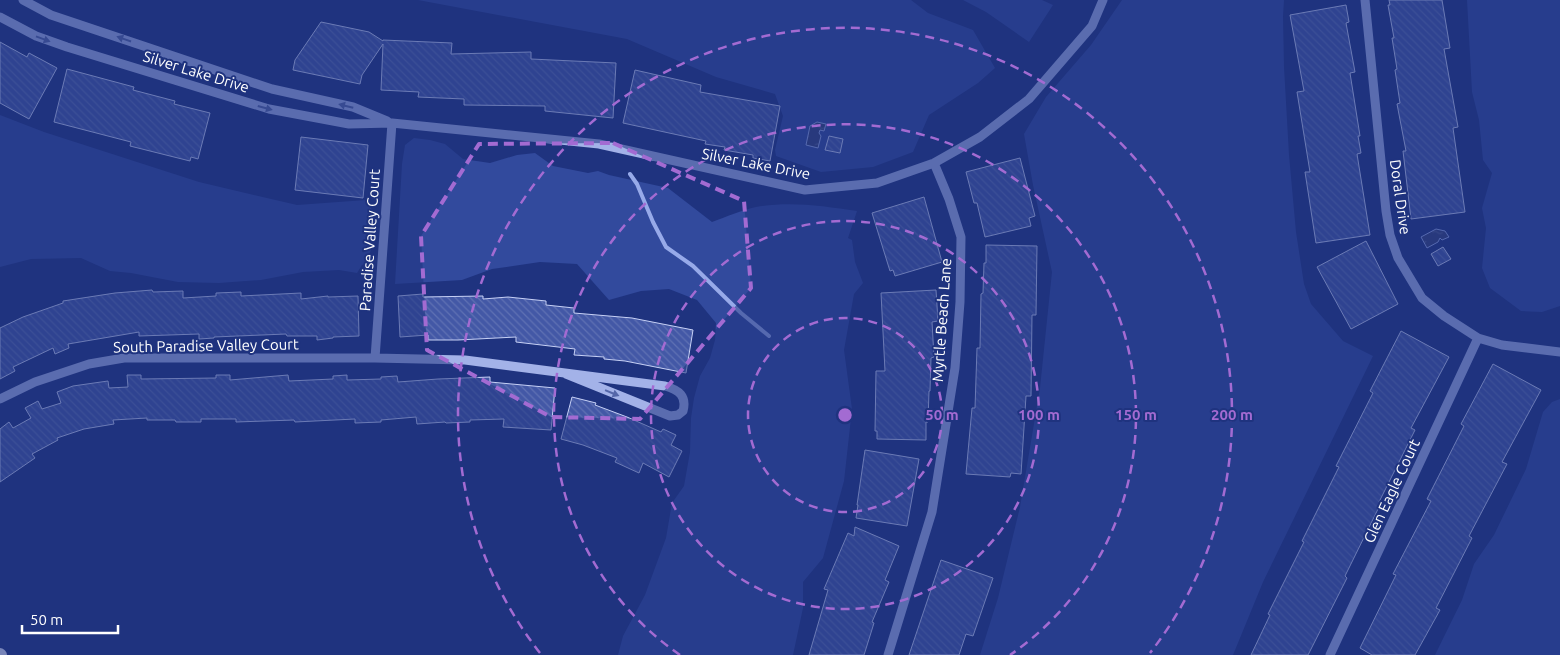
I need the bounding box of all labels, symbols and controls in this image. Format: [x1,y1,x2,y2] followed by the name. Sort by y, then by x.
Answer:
[116,35,131,43] one-way arrow
[36,36,51,43] one-way arrow
[141,47,251,96] street label: Silver Lake Drive
[339,102,354,110] one-way arrow
[258,104,273,112] one-way arrow
[700,145,812,182] street label: Silver Lake Drive
[1387,158,1414,236] street label: Doral Drive
[356,168,383,312] street label: Paradise Valley Court
[929,257,954,383] street label: Myrtle Beach Lane
[113,335,299,356] street label: South Paradise Valley Court
[604,389,619,397] one-way arrow
[836,406,854,424] centre of rings
[925,406,959,423] text: 50 m
[1018,406,1060,423] text: 100 m
[1115,406,1157,423] text: 150 m
[1211,406,1253,423] text: 200 m
[1360,436,1423,545] street label: Glen Eagle Court
[22,602,119,634] scale bar
[30,611,63,628] text: 50 m

